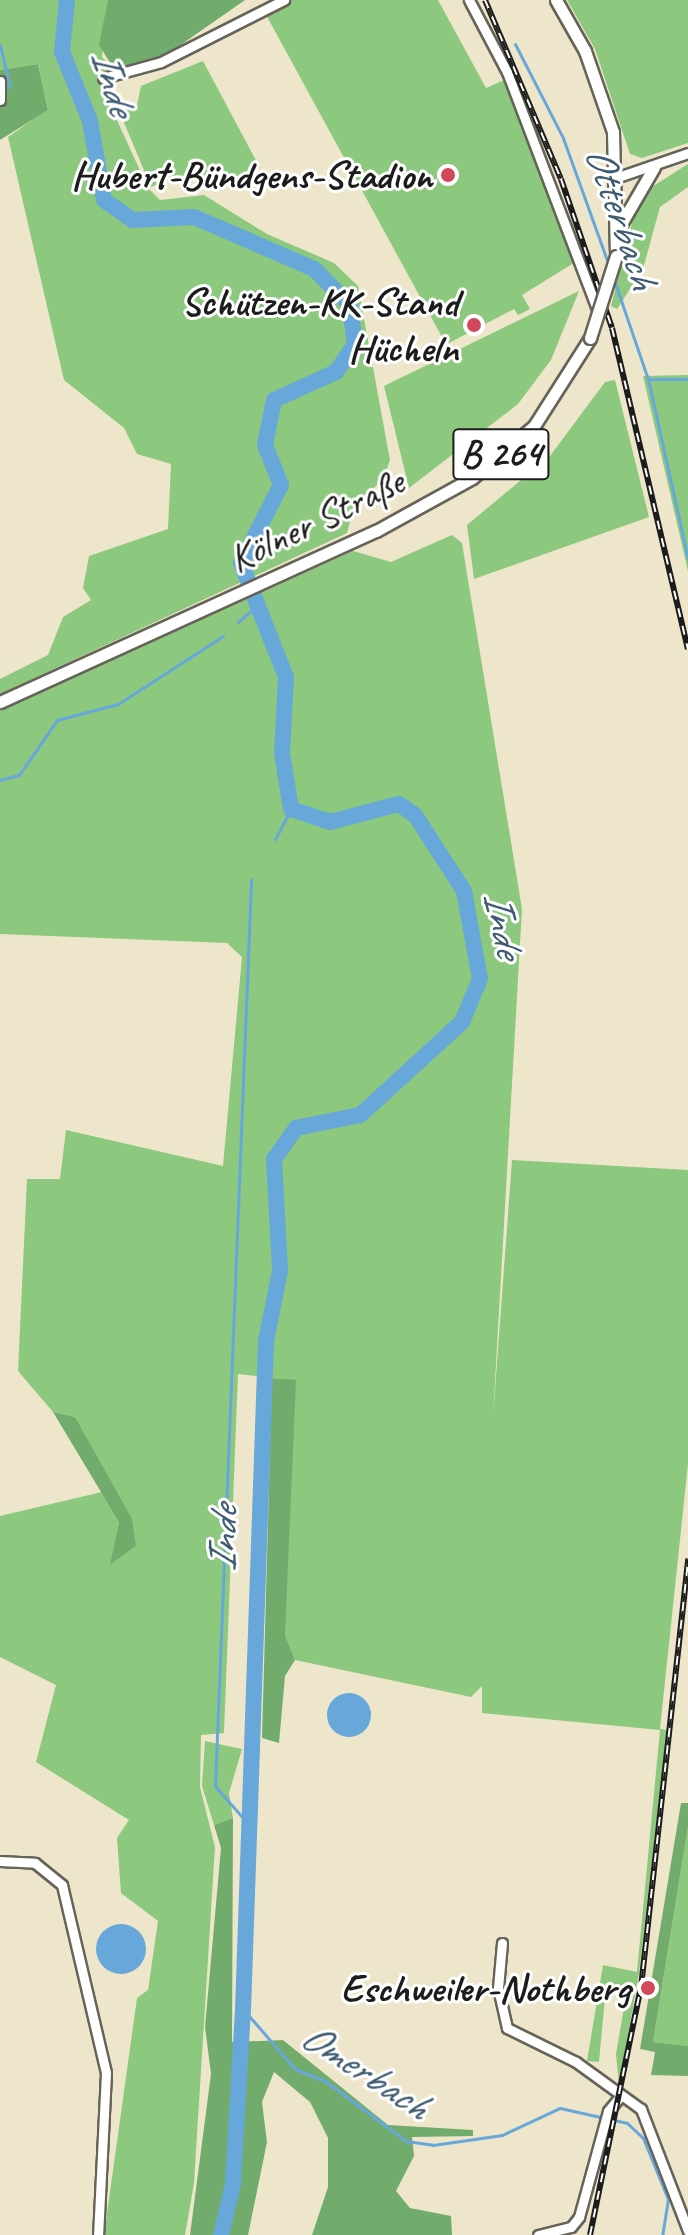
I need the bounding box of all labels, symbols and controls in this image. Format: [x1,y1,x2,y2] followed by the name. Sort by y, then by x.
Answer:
[79,43,147,121] water label: Inde
[573,139,669,295] water label: Otterbach
[71,151,432,199] place label: Hubert-Bündgens-Stadion
[439,166,457,184] marker: Hubert-Bündgens-Stadion
[181,278,458,372] place label: Schützen-KK-Stand Hücheln
[465,316,483,334] marker: Schützen-KK-Stand Hücheln
[451,420,551,488] road number: B 264
[220,457,412,583] street label: Kölner Straße
[472,887,534,961] water label: Inde
[197,1505,249,1573] water label: Inde
[341,1964,630,2012] place label: Eschweiler-Nothberg
[637,1977,659,1999] marker: Eschweiler-Nothberg
[291,2011,439,2131] water label: Omerbach

